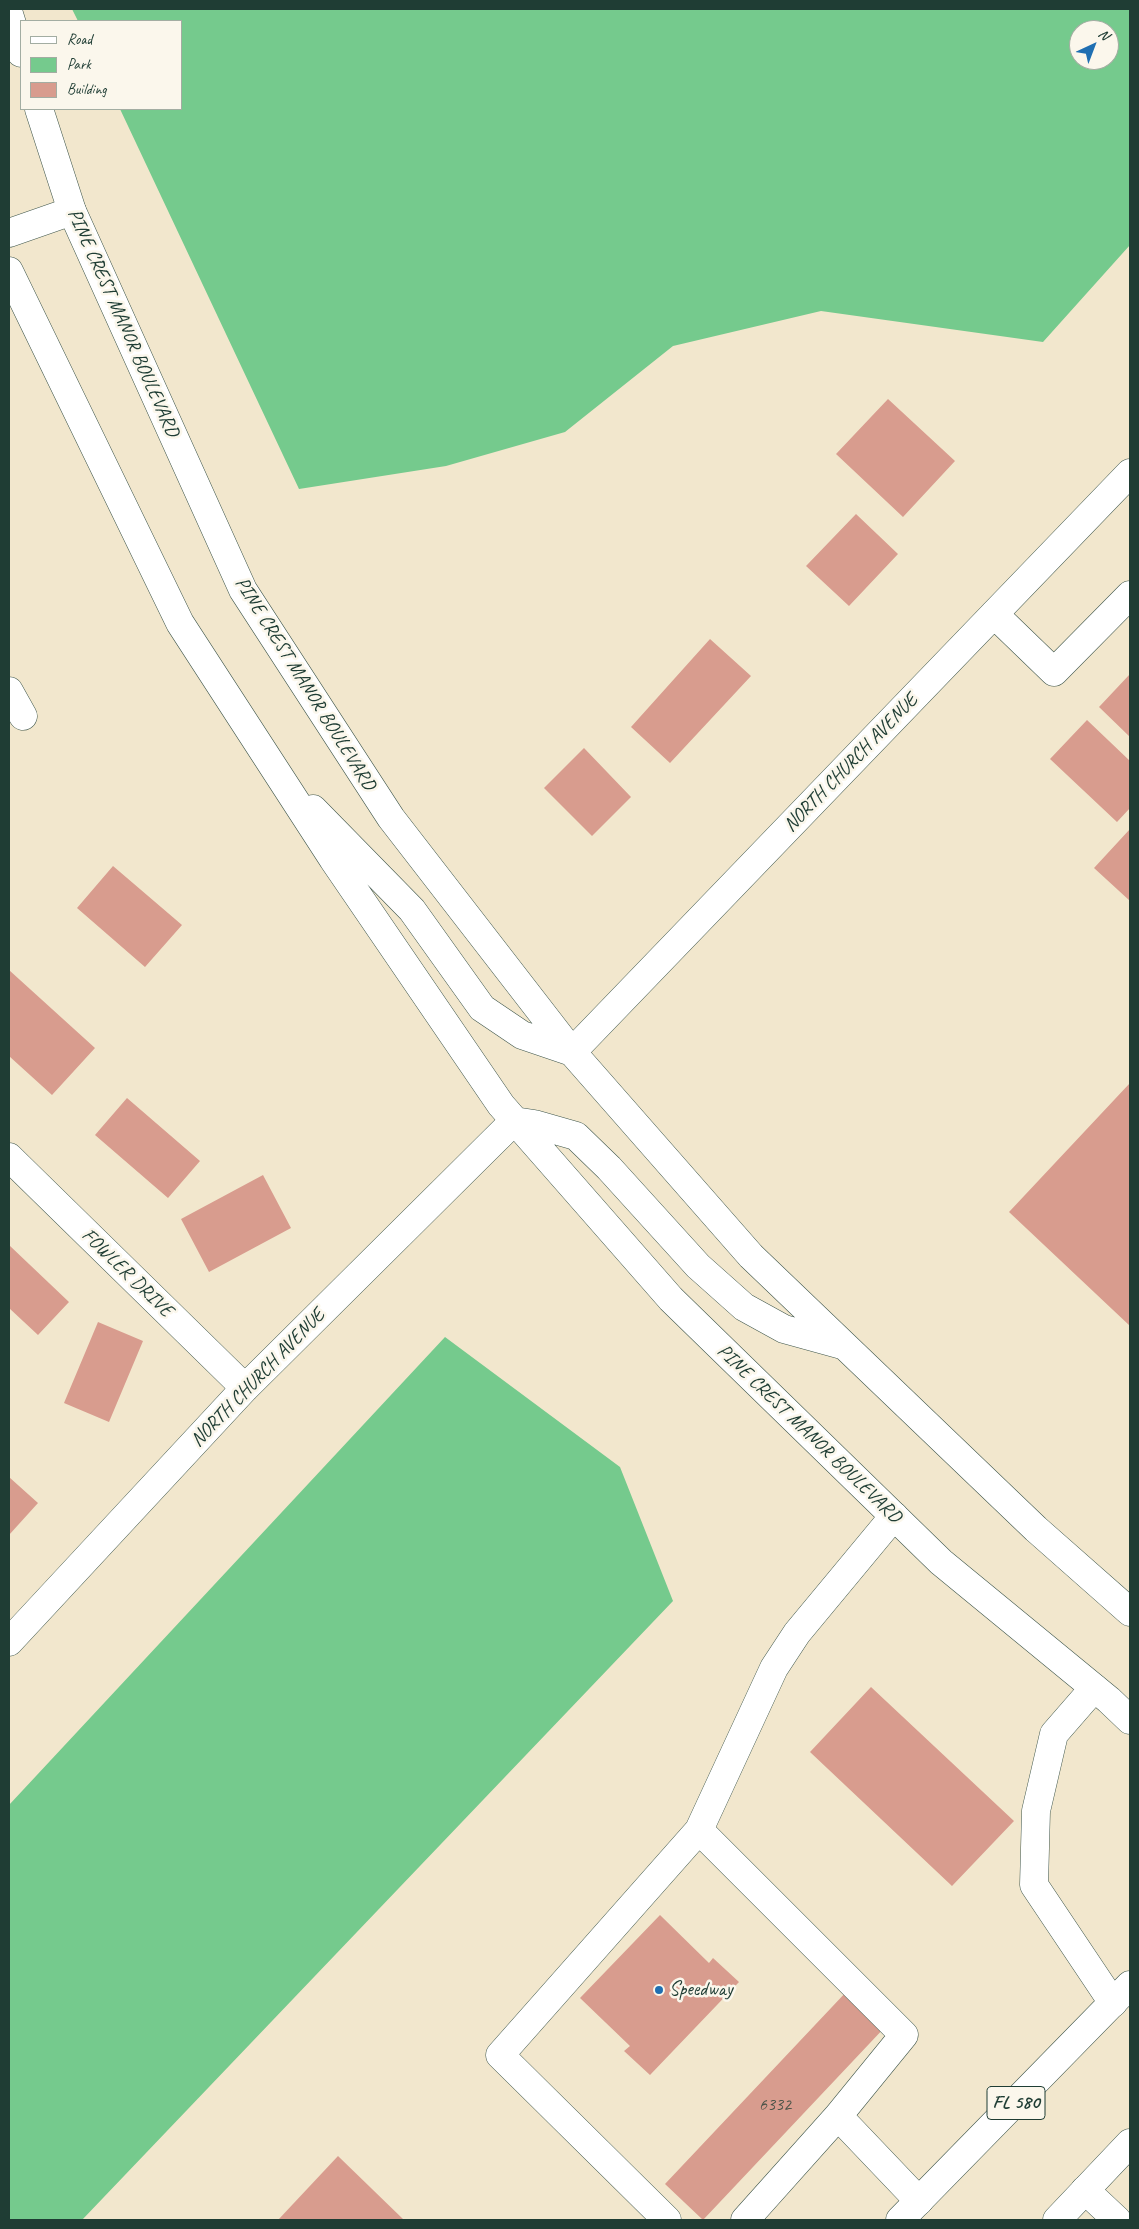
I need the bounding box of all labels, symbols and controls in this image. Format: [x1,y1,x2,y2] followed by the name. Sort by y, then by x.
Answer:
[20,20,182,110] legend
[1069,20,1119,70] north arrow
[1095,25,1113,44] text: N
[67,30,92,49] text: Road
[67,55,91,74] text: Park
[67,80,106,99] text: Building
[62,205,184,441] street label: PINE CREST MANOR BOULEVARD
[229,573,381,795] street label: PINE CREST MANOR BOULEVARD
[779,689,923,837] street label: NORTH CHURCH AVENUE
[76,1224,178,1322] street label: FOWLER DRIVE
[186,1304,330,1452] street label: NORTH CHURCH AVENUE
[712,1339,906,1529] street label: PINE CREST MANOR BOULEVARD
[669,1978,732,2002] place label: Speedway
[653,1984,665,1996] marker: Speedway
[987,2086,1045,2120] road number: FL 580
[759,2094,791,2116] house number: 6332

